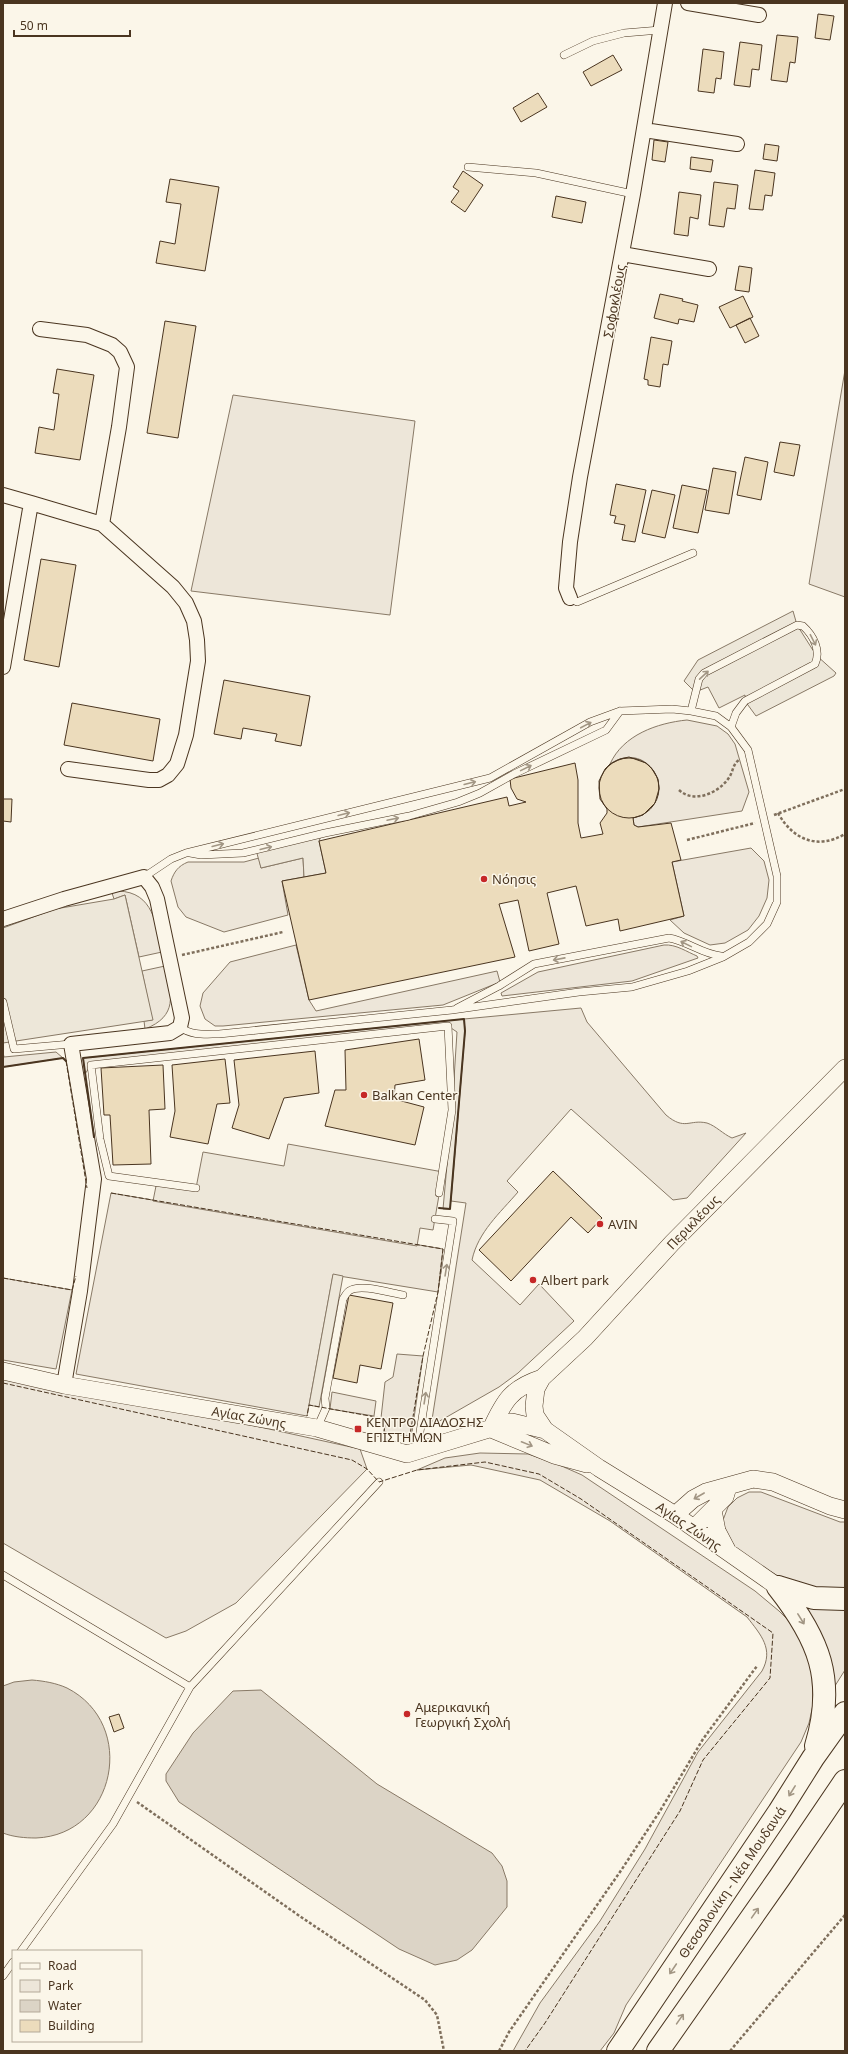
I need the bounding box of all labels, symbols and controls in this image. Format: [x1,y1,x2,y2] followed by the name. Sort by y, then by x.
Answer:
[14,12,130,38] scale bar
[20,17,48,34] text: 50 m
[599,263,629,339] street label: Σοφοκλέους
[810,634,817,646] one-way arrow
[699,670,709,680] one-way arrow
[580,721,592,728] one-way arrow
[520,764,532,771] one-way arrow
[463,778,476,786] one-way arrow
[337,809,350,817] one-way arrow
[386,815,399,823] one-way arrow
[211,841,224,848] one-way arrow
[259,843,272,851] one-way arrow
[492,870,536,888] place label: Νόησις
[479,874,489,884] marker: Νόησις
[681,940,693,947] one-way arrow
[553,956,566,964] one-way arrow
[372,1086,458,1104] place label: Balkan Center
[359,1090,369,1100] marker: Balkan Center
[662,1191,724,1253] street label: Περικλέους
[608,1215,638,1233] place label: AVIN
[595,1219,605,1229] marker: AVIN
[442,1264,450,1277] one-way arrow
[541,1271,609,1289] place label: Albert park
[528,1275,538,1285] marker: Albert park
[421,1392,429,1405] one-way arrow
[210,1402,288,1432] street label: Αγίας Ζώνης
[366,1413,483,1446] place label: ΚΕΝΤΡΟ ΔΙΑΔΟΣΗΣ ΕΠΙΣΤΗΜΩΝ
[353,1424,363,1434] marker: ΚΕΝΤΡΟ ΔΙΑΔΟΣΗΣ ΕΠΙΣΤΗΜΩΝ
[521,1441,533,1448] one-way arrow
[693,1493,705,1501] one-way arrow
[653,1497,725,1555] street label: Αγίας Ζώνης
[796,1613,805,1624] one-way arrow
[415,1698,511,1731] place label: Αμερικανική Γεωργική Σχολή
[402,1709,412,1719] marker: Αμερικανική Γεωργική Σχολή
[788,1785,796,1796] one-way arrow
[674,1802,790,1962] street label: Θεσσαλονίκη - Νέα Μουδανιά
[751,1908,759,1919] one-way arrow
[12,1950,142,2042] legend
[48,1957,77,1974] text: Road
[669,1963,677,1975] one-way arrow
[48,1977,74,1994] text: Park
[48,1997,82,2014] text: Water
[676,2014,684,2025] one-way arrow
[48,2017,95,2034] text: Building

